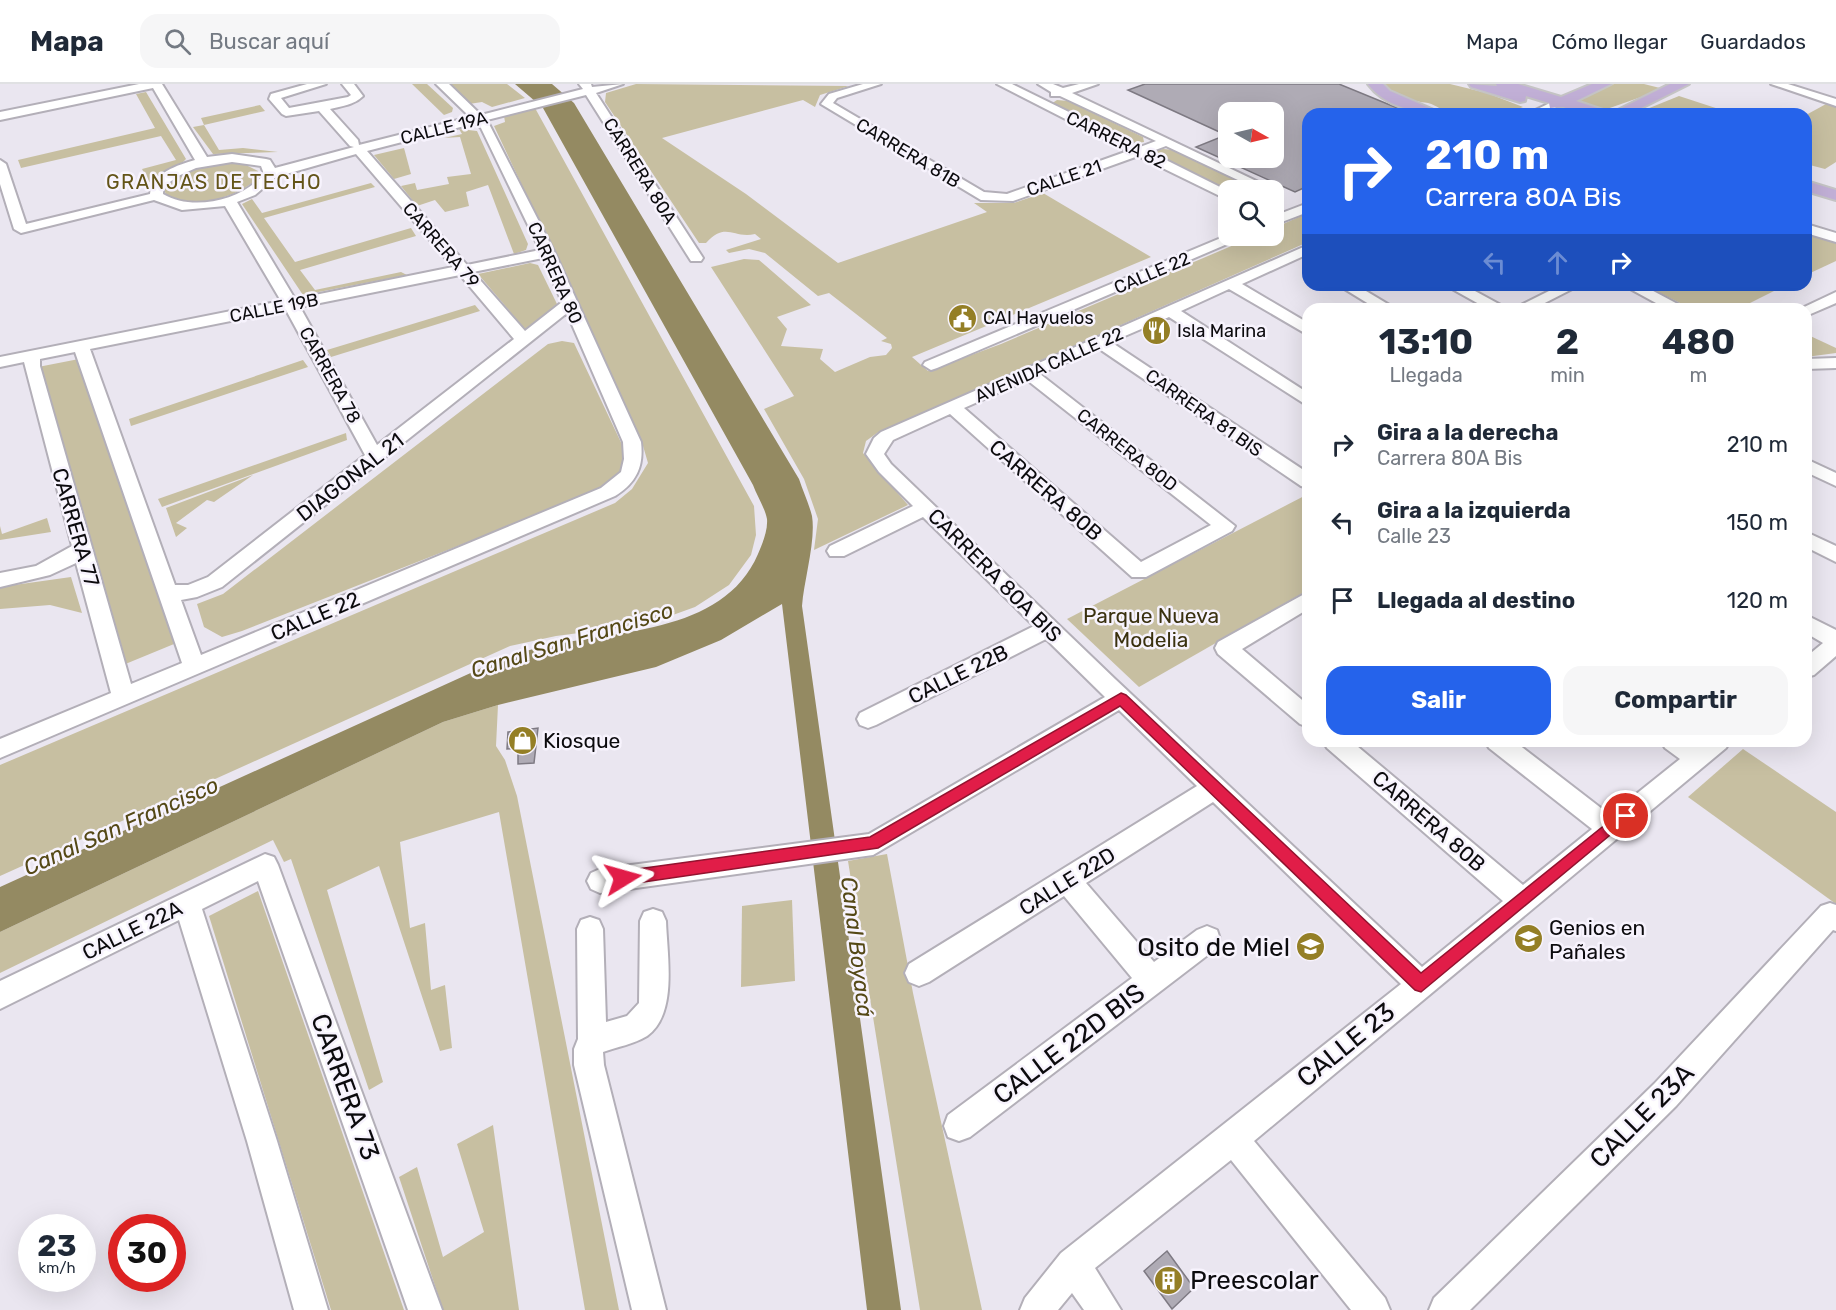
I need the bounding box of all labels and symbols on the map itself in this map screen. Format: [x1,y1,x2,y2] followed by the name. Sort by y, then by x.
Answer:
[1218,102,1284,168] north arrow
[1063,106,1169,174] street label: CARRERA 82
[398,107,490,149] street label: CALLE 19A
[852,113,964,193] street label: CARRERA 81B
[599,114,681,228] street label: CARRERA 80A
[1024,155,1104,201] street label: CALLE 21
[106,170,322,194] district label: GRANJAS DE TECHO
[398,198,484,292] street label: CARRERA 79
[523,219,587,327] street label: CARRERA 80
[1111,247,1193,299] street label: CALLE 22
[228,289,320,327] street label: CALLE 19B
[946,302,978,334] public building icon: CAI Hayuelos
[983,307,1094,329] place label: CAI Hayuelos
[1140,315,1172,347] restaurant icon: Isla Marina
[1177,320,1266,342] place label: Isla Marina
[971,322,1127,408] street label: AVENIDA CALLE 22
[294,323,366,427] street label: CARRERA 78
[1141,364,1267,462] street label: CARRERA 81 BIS
[1072,404,1182,496] street label: CARRERA 80D
[292,427,408,527] street label: DIAGONAL 21
[984,434,1108,546] street label: CARRERA 80B
[47,465,105,589] street label: CARRERA 77
[923,503,1067,647] street label: CARRERA 80A BIS
[267,586,363,646] street label: CALLE 22
[467,596,677,684] water label: Canal San Francisco
[1083,603,1219,652] park label: Parque Nueva Modelia
[904,639,1012,709] street label: CALLE 22B
[506,724,538,756] shop icon: Kiosque
[543,728,620,753] place label: Kiosque
[1367,765,1491,877] street label: CARRERA 80B
[19,771,223,881] water label: Canal San Francisco
[1600,790,1651,841] pin
[1014,842,1120,920] street label: CALLE 22D
[591,846,655,910] position arrow
[835,875,879,1019] water label: Canal Boyacá
[78,895,186,965] street label: CALLE 22A
[1549,915,1645,964] place label: Genios en Pañales
[1512,923,1544,955] school or university icon: Genios en Pañales
[1295,931,1327,963] school or university icon: Osito de Miel
[1137,932,1290,963] place label: Osito de Miel
[987,977,1151,1111] street label: CALLE 22D BIS
[1291,996,1401,1094] street label: CALLE 23
[304,1010,386,1164] street label: CARRERA 73
[1584,1058,1700,1174] street label: CALLE 23A
[108,1214,186,1292] speed limit sign: 30
[1153,1264,1185,1296] building icon: Preescolar
[1190,1265,1319,1296] place label: Preescolar

